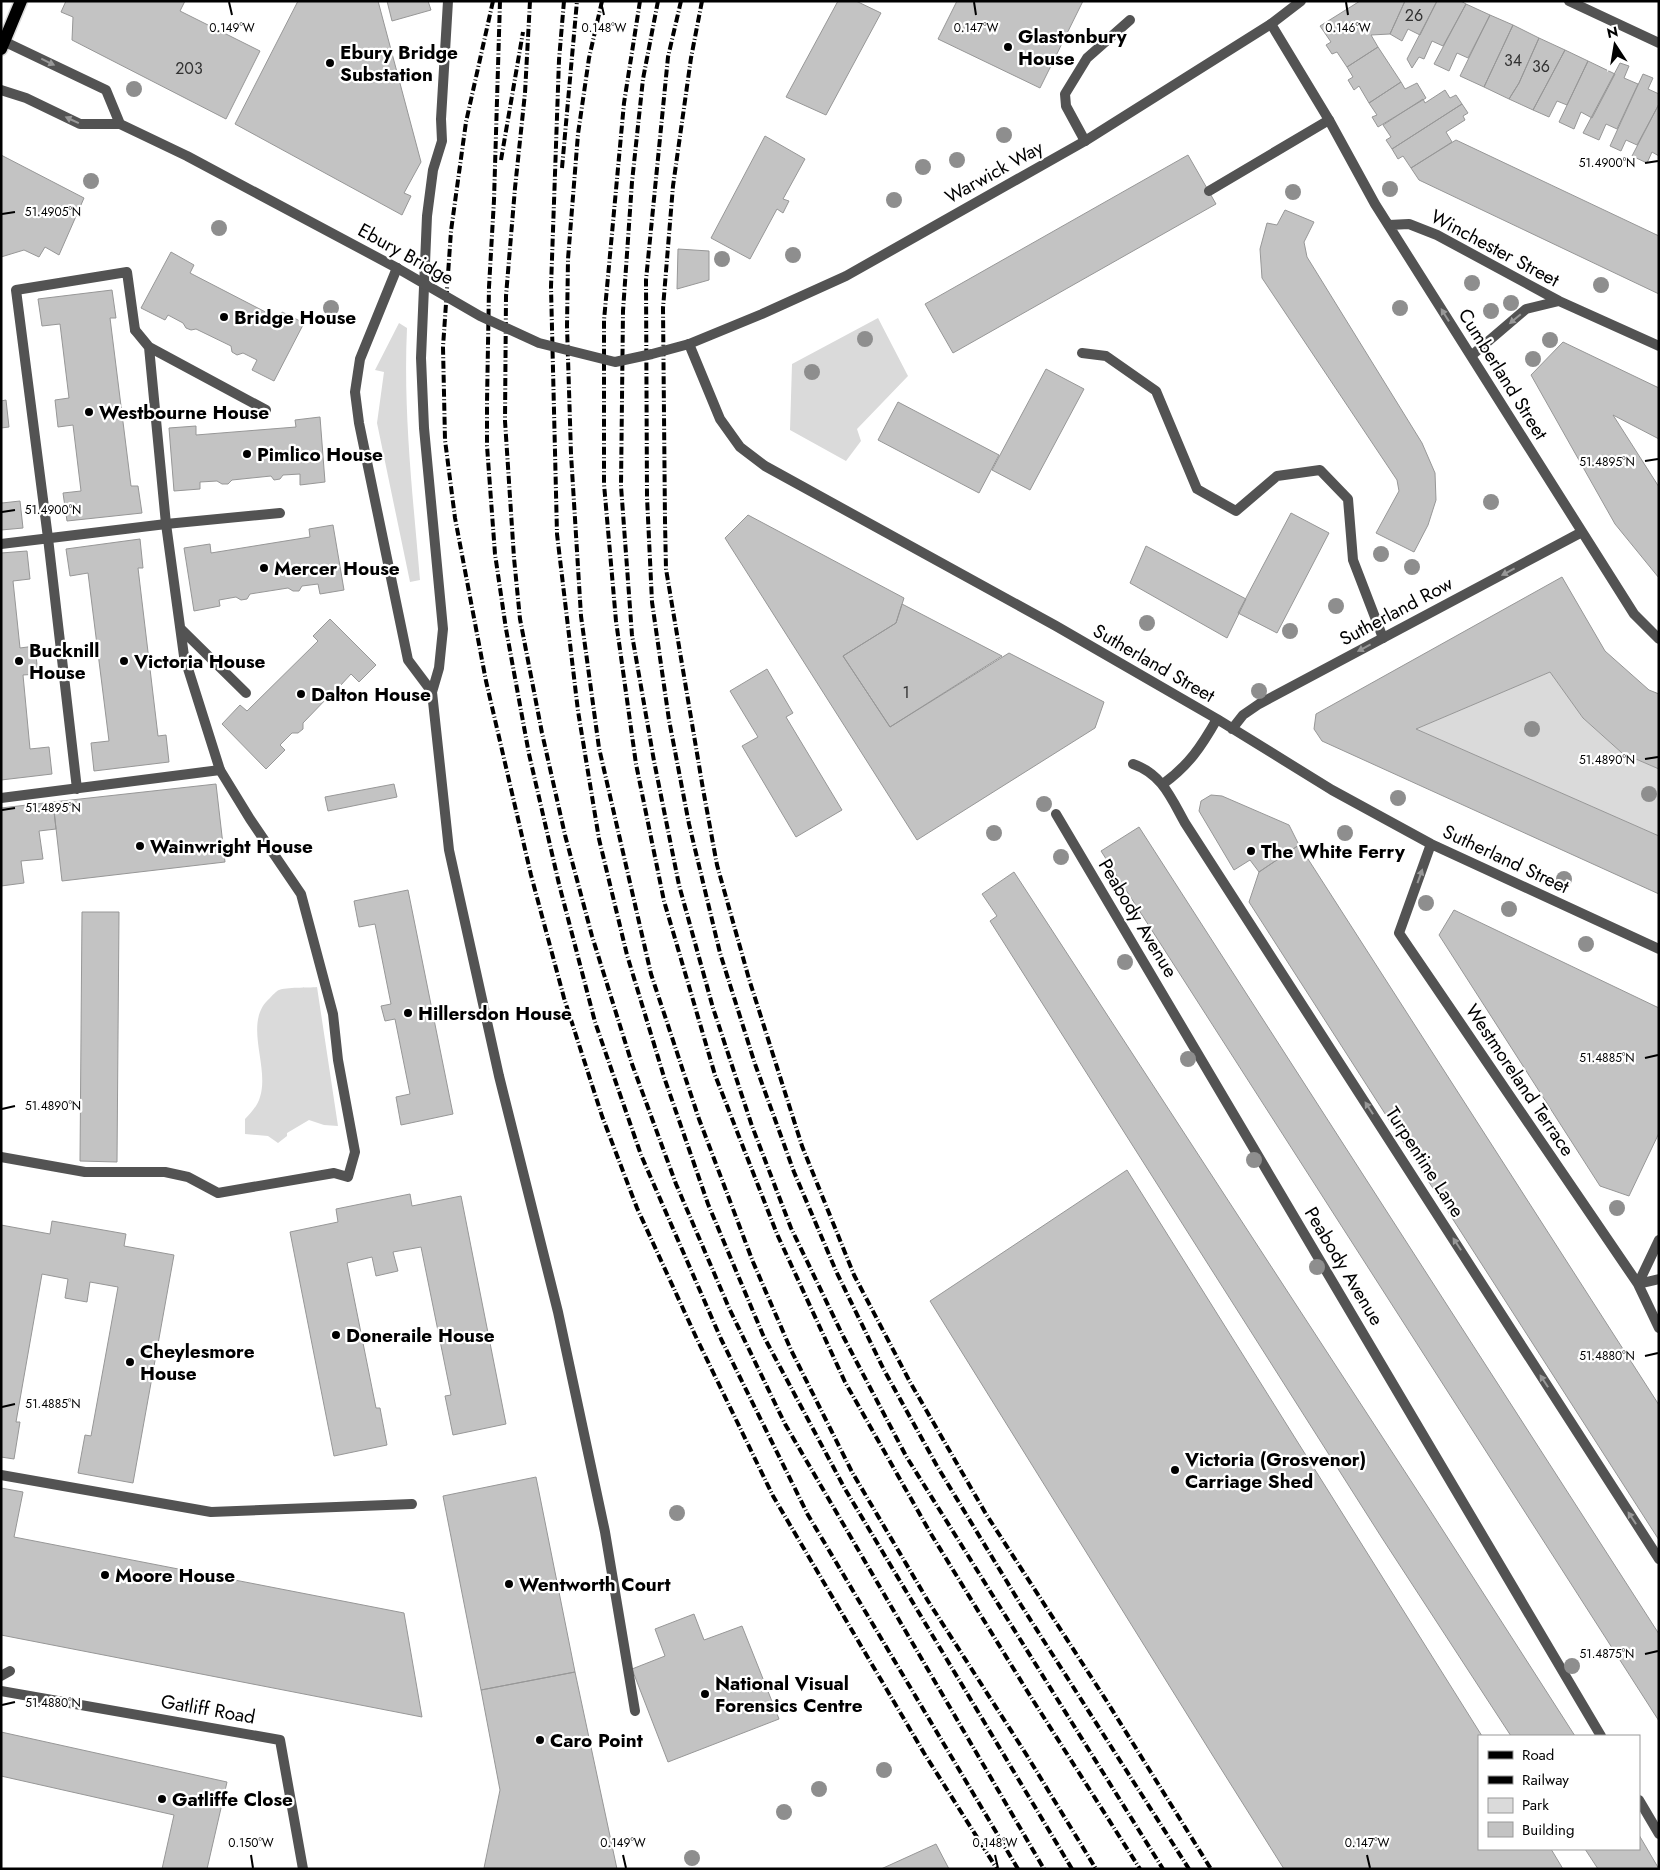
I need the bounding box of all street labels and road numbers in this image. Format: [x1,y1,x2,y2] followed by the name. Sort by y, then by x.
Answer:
[940,134,1049,210] street label: Warwick Way
[1426,203,1564,293] street label: Winchester Street
[353,217,459,292] street label: Ebury Bridge
[1452,303,1555,445] street label: Cumberland Street
[1335,570,1458,652] street label: Sutherland Row
[1088,617,1220,709] street label: Sutherland Street
[1438,818,1574,900] street label: Sutherland Street
[1092,854,1184,983] street label: Peabody Avenue
[1459,999,1581,1162] street label: Westmoreland Terrace
[1379,1101,1471,1223] street label: Turpentine Lane
[1298,1202,1390,1331] street label: Peabody Avenue
[159,1687,257,1731] street label: Gatliff Road

